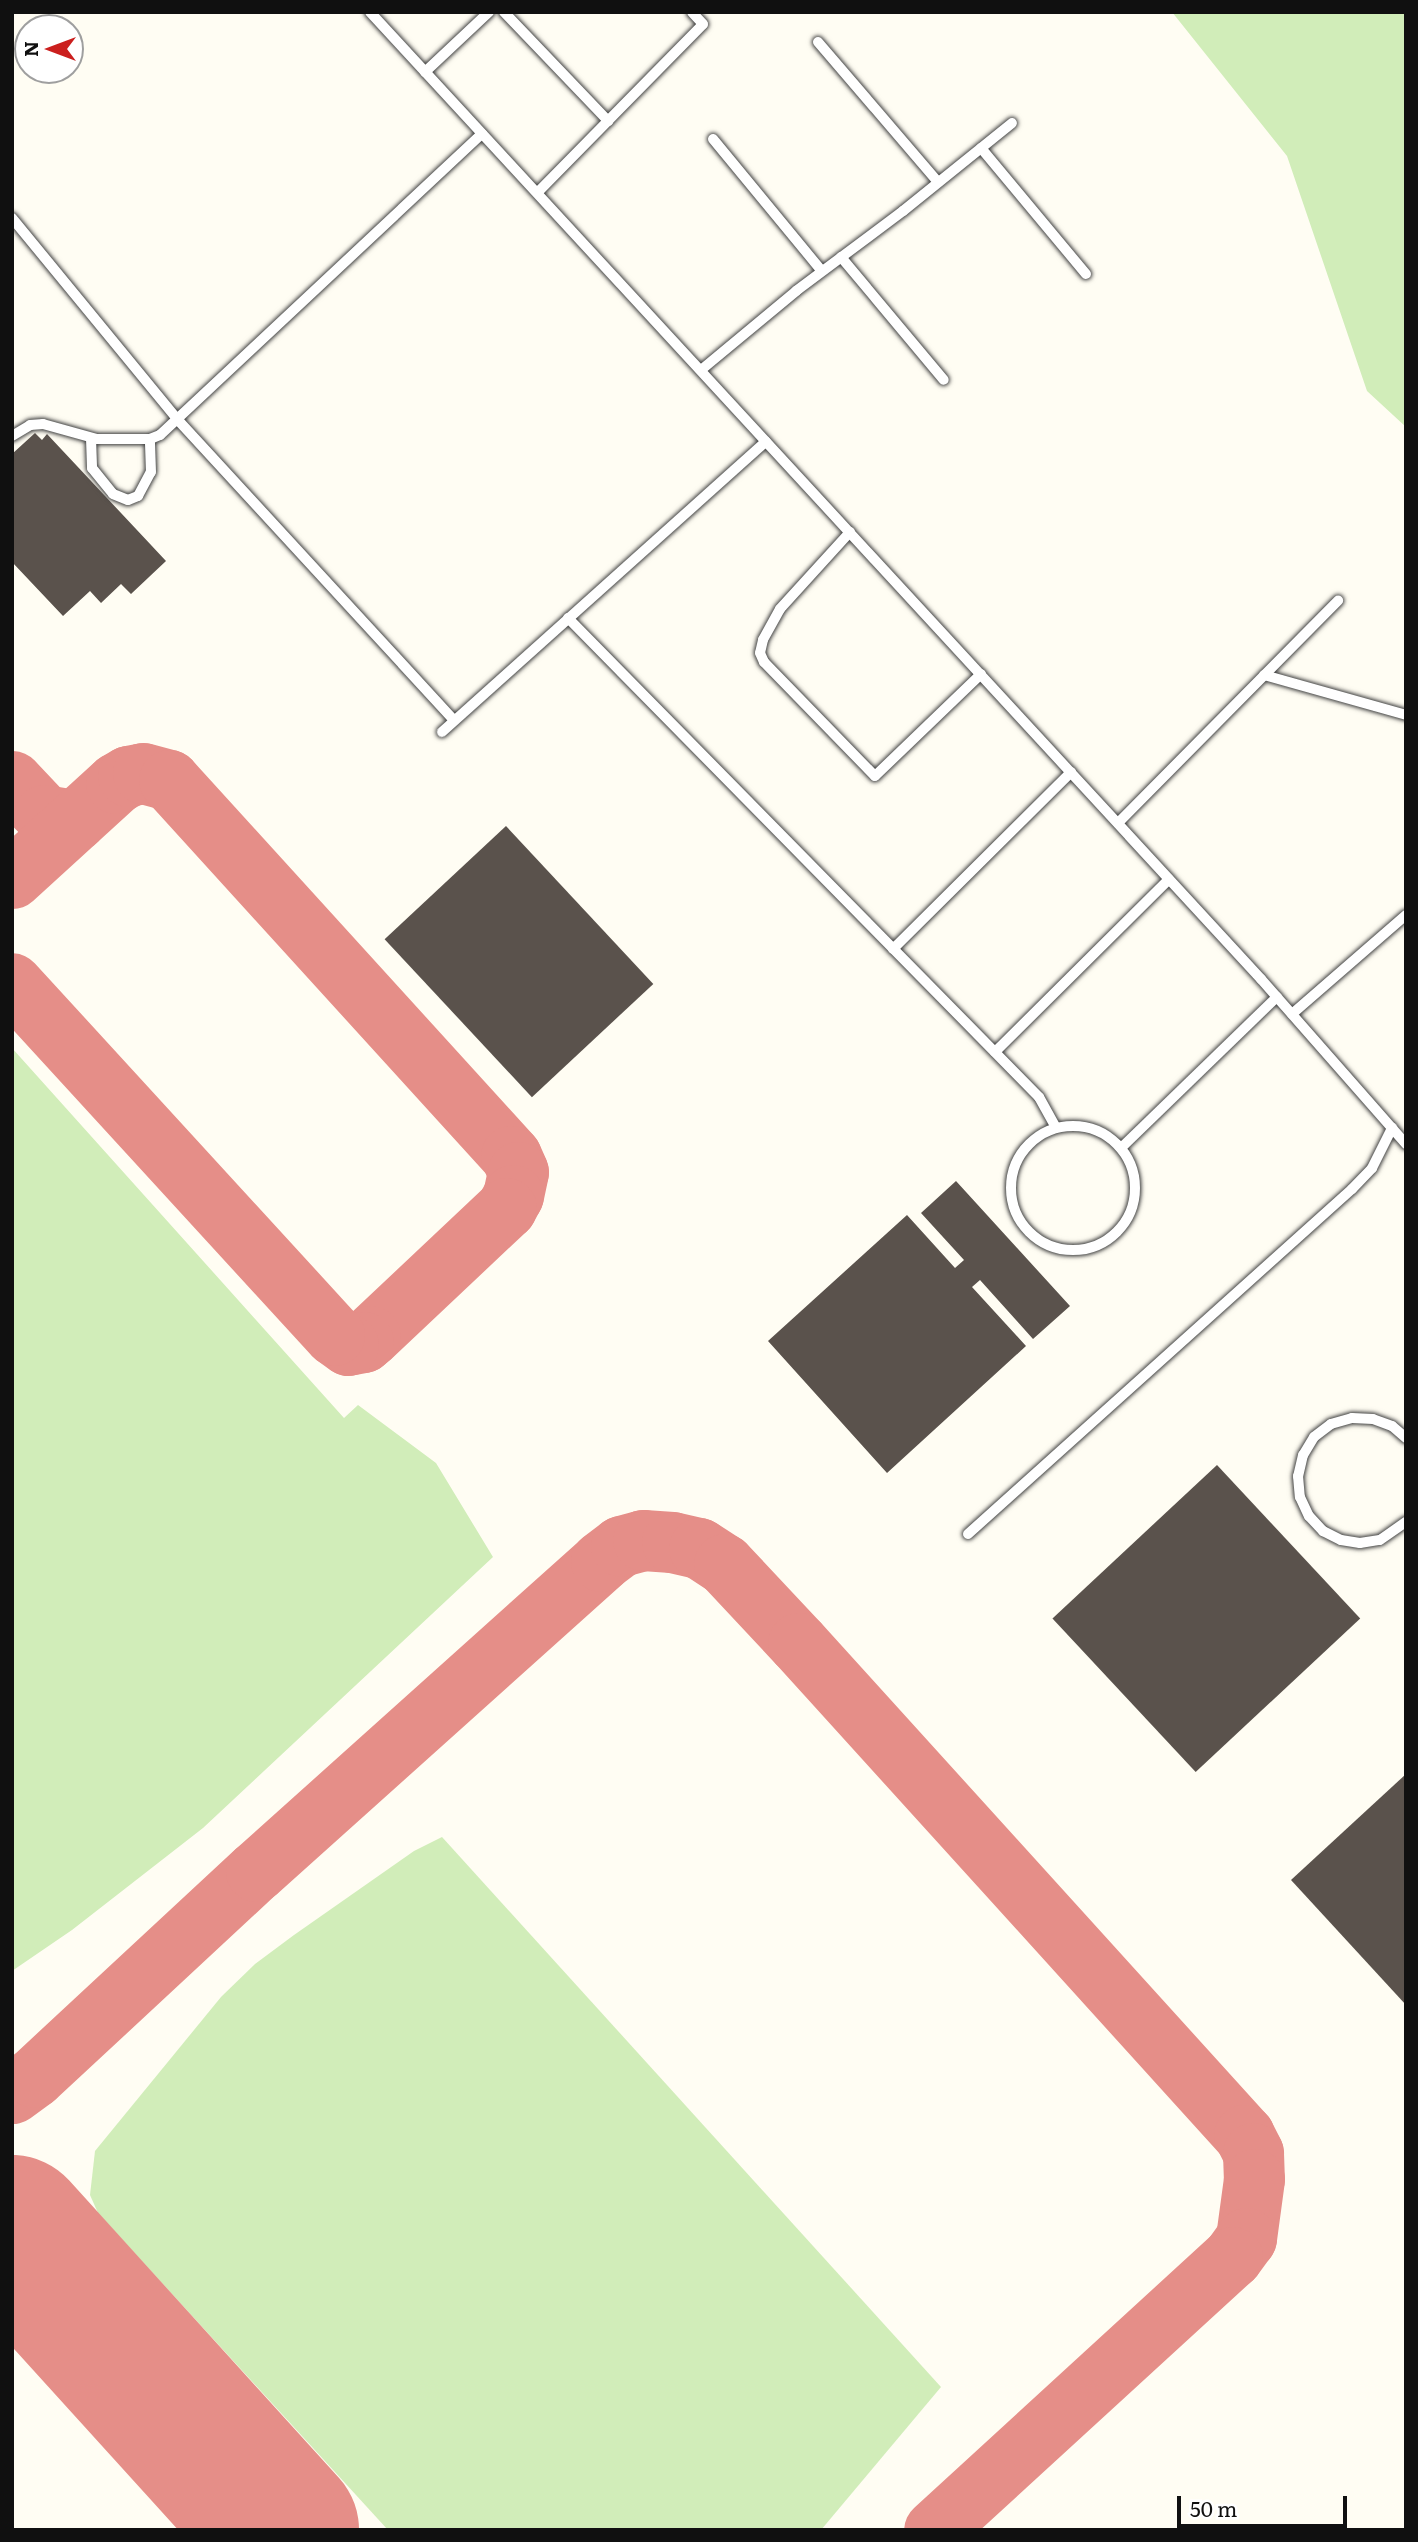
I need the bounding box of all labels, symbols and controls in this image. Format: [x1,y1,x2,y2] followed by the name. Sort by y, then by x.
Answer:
[14,14,84,84] north arrow
[16,41,44,57] text: N
[1180,2482,1350,2526] scale bar
[1190,2492,1237,2523] text: 50 m

